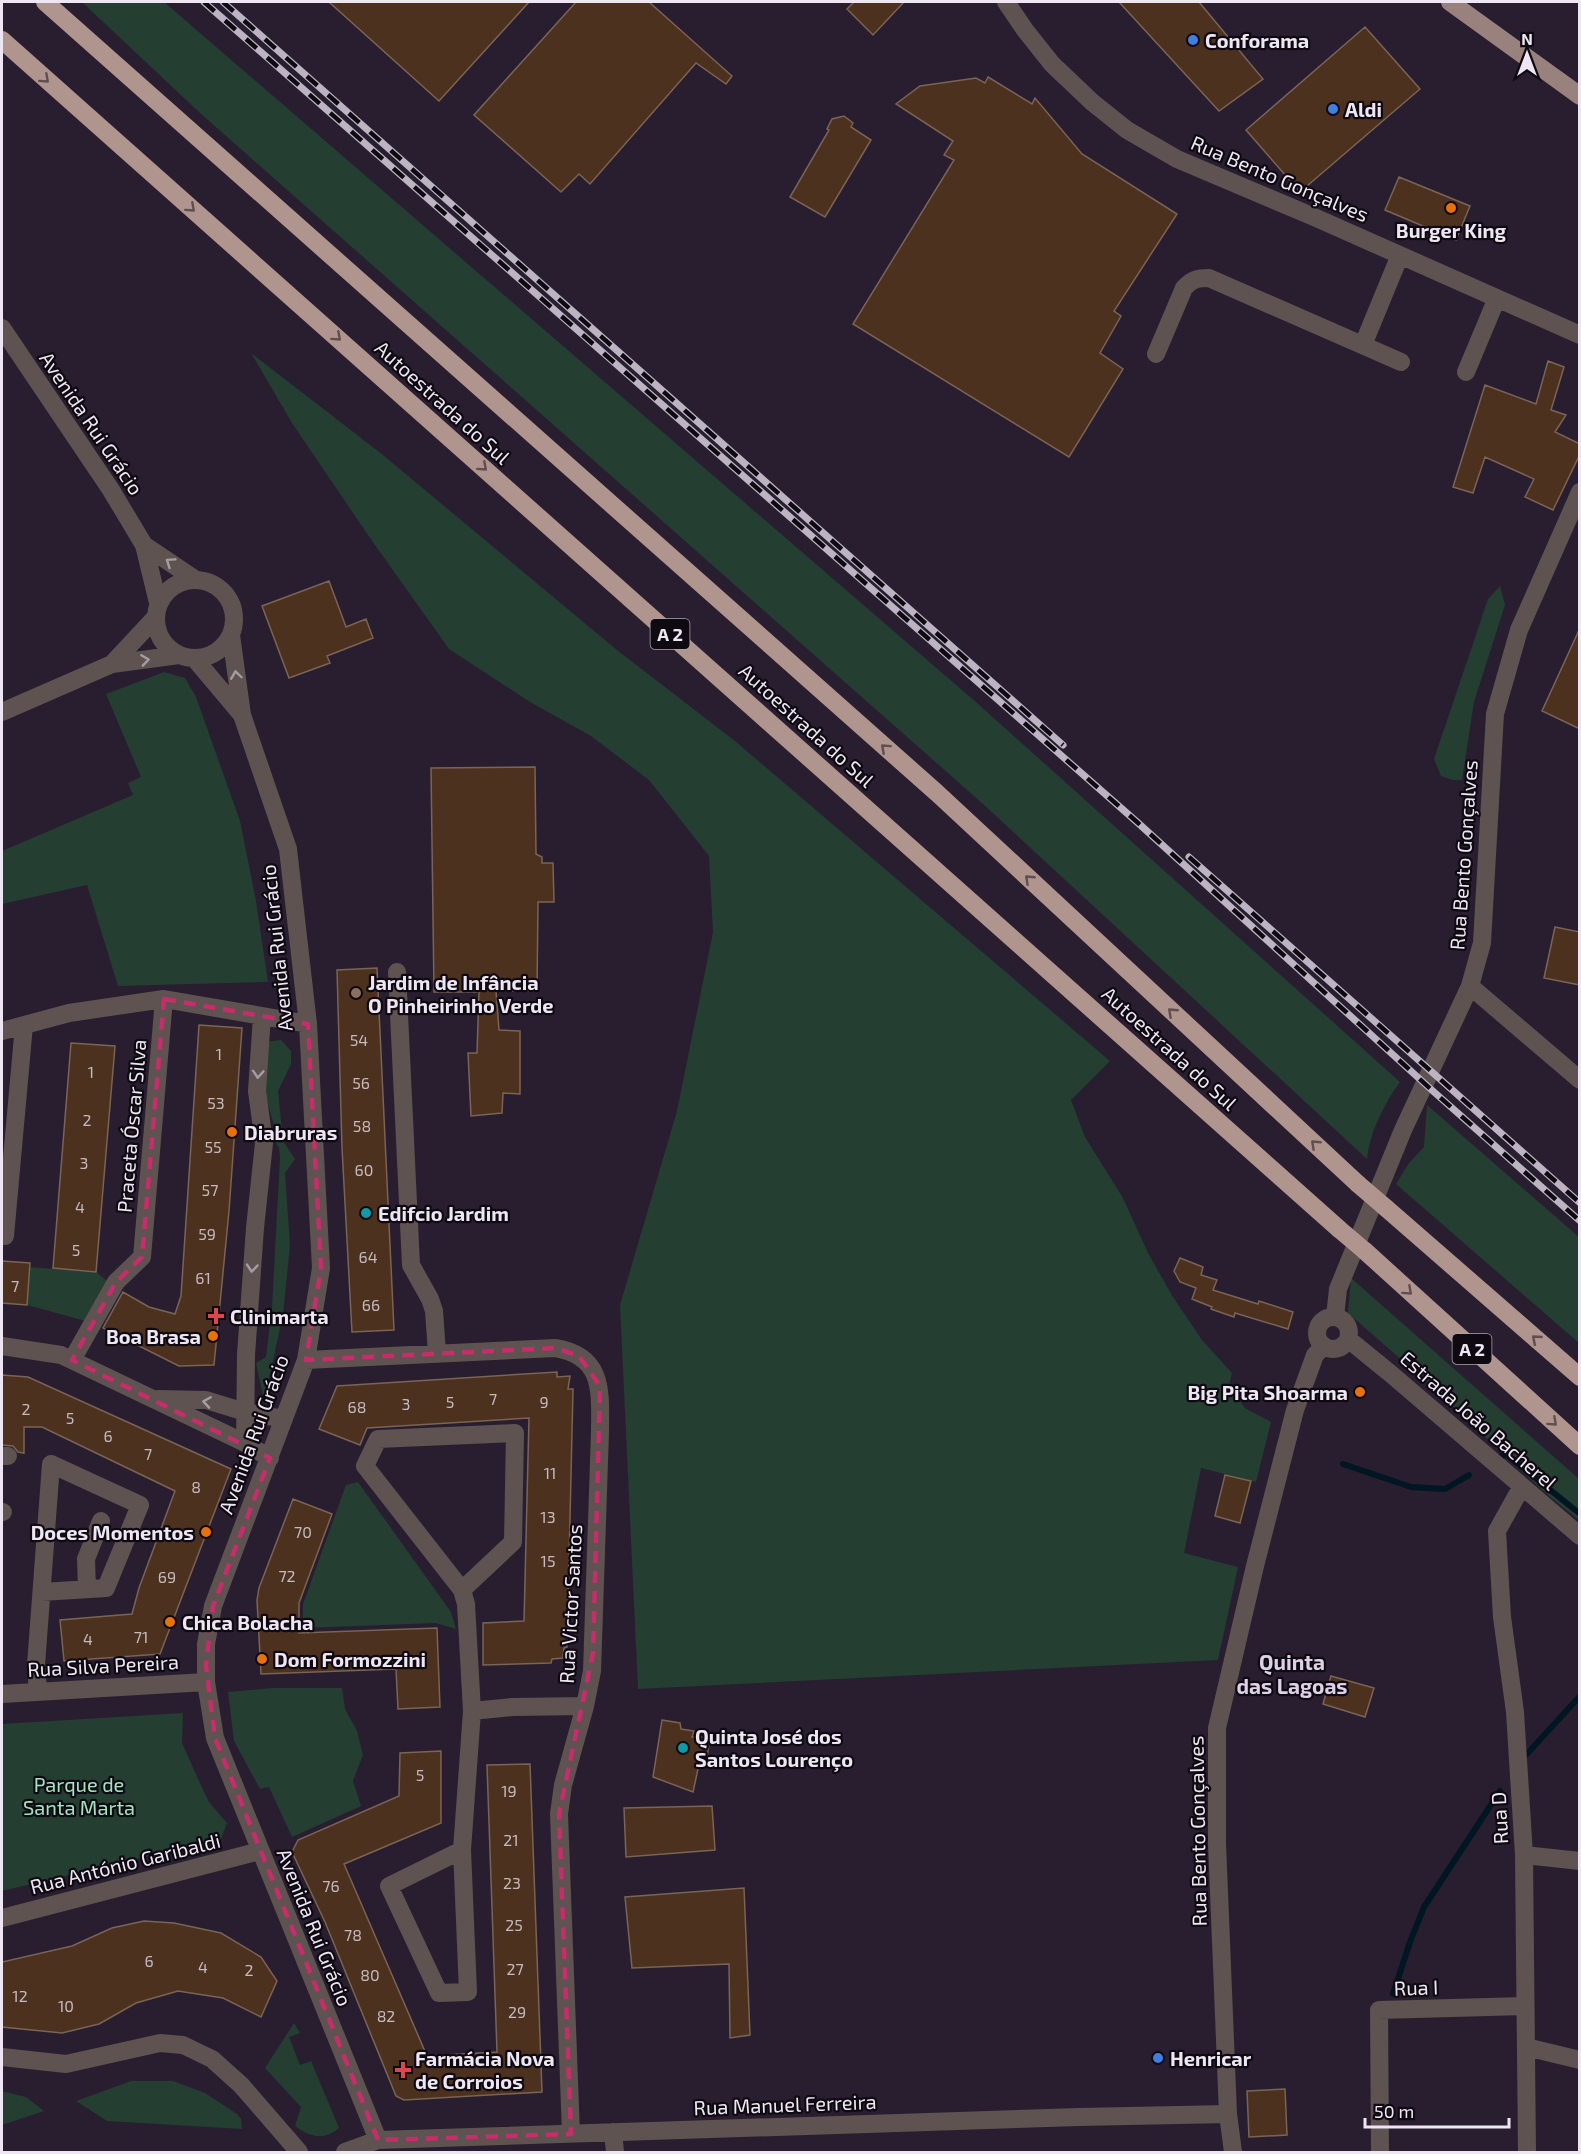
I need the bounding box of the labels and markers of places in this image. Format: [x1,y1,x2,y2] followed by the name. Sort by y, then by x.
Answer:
[1205,28,1309,52] place label: Conforama
[1186,33,1200,47] marker: Conforama
[1345,97,1382,121] place label: Aldi
[1326,102,1340,116] marker: Aldi
[1444,201,1458,215] marker: Burger King
[1396,218,1507,242] place label: Burger King
[368,970,554,1017] place label: Jardim de Infância O Pinheirinho Verde
[349,986,363,1000] marker: Jardim de Infância O Pinheirinho Verde
[244,1120,337,1144] place label: Diabruras
[225,1125,239,1139] marker: Diabruras
[378,1201,509,1225] place label: Edifcio Jardim
[359,1206,373,1220] marker: Edifcio Jardim
[230,1304,329,1328] place label: Clinimarta
[207,1307,225,1325] marker: Clinimarta
[106,1324,201,1348] place label: Boa Brasa
[206,1329,220,1343] marker: Boa Brasa
[1187,1380,1348,1404] place label: Big Pita Shoarma
[1353,1385,1367,1399] marker: Big Pita Shoarma
[31,1520,194,1544] place label: Doces Momentos
[199,1525,213,1539] marker: Doces Momentos
[182,1610,313,1634] place label: Chica Bolacha
[163,1615,177,1629] marker: Chica Bolacha
[274,1647,426,1671] place label: Dom Formozzini
[255,1652,269,1666] marker: Dom Formozzini
[695,1724,853,1772] place label: Quinta José dos Santos Lourenço
[676,1741,690,1755] marker: Quinta José dos Santos Lourenço
[415,2046,555,2093] place label: Farmácia Nova de Corroios
[1170,2046,1252,2070] place label: Henricar
[1151,2051,1165,2065] marker: Henricar
[396,2063,410,2077] marker: Farmácia Nova de Corroios

